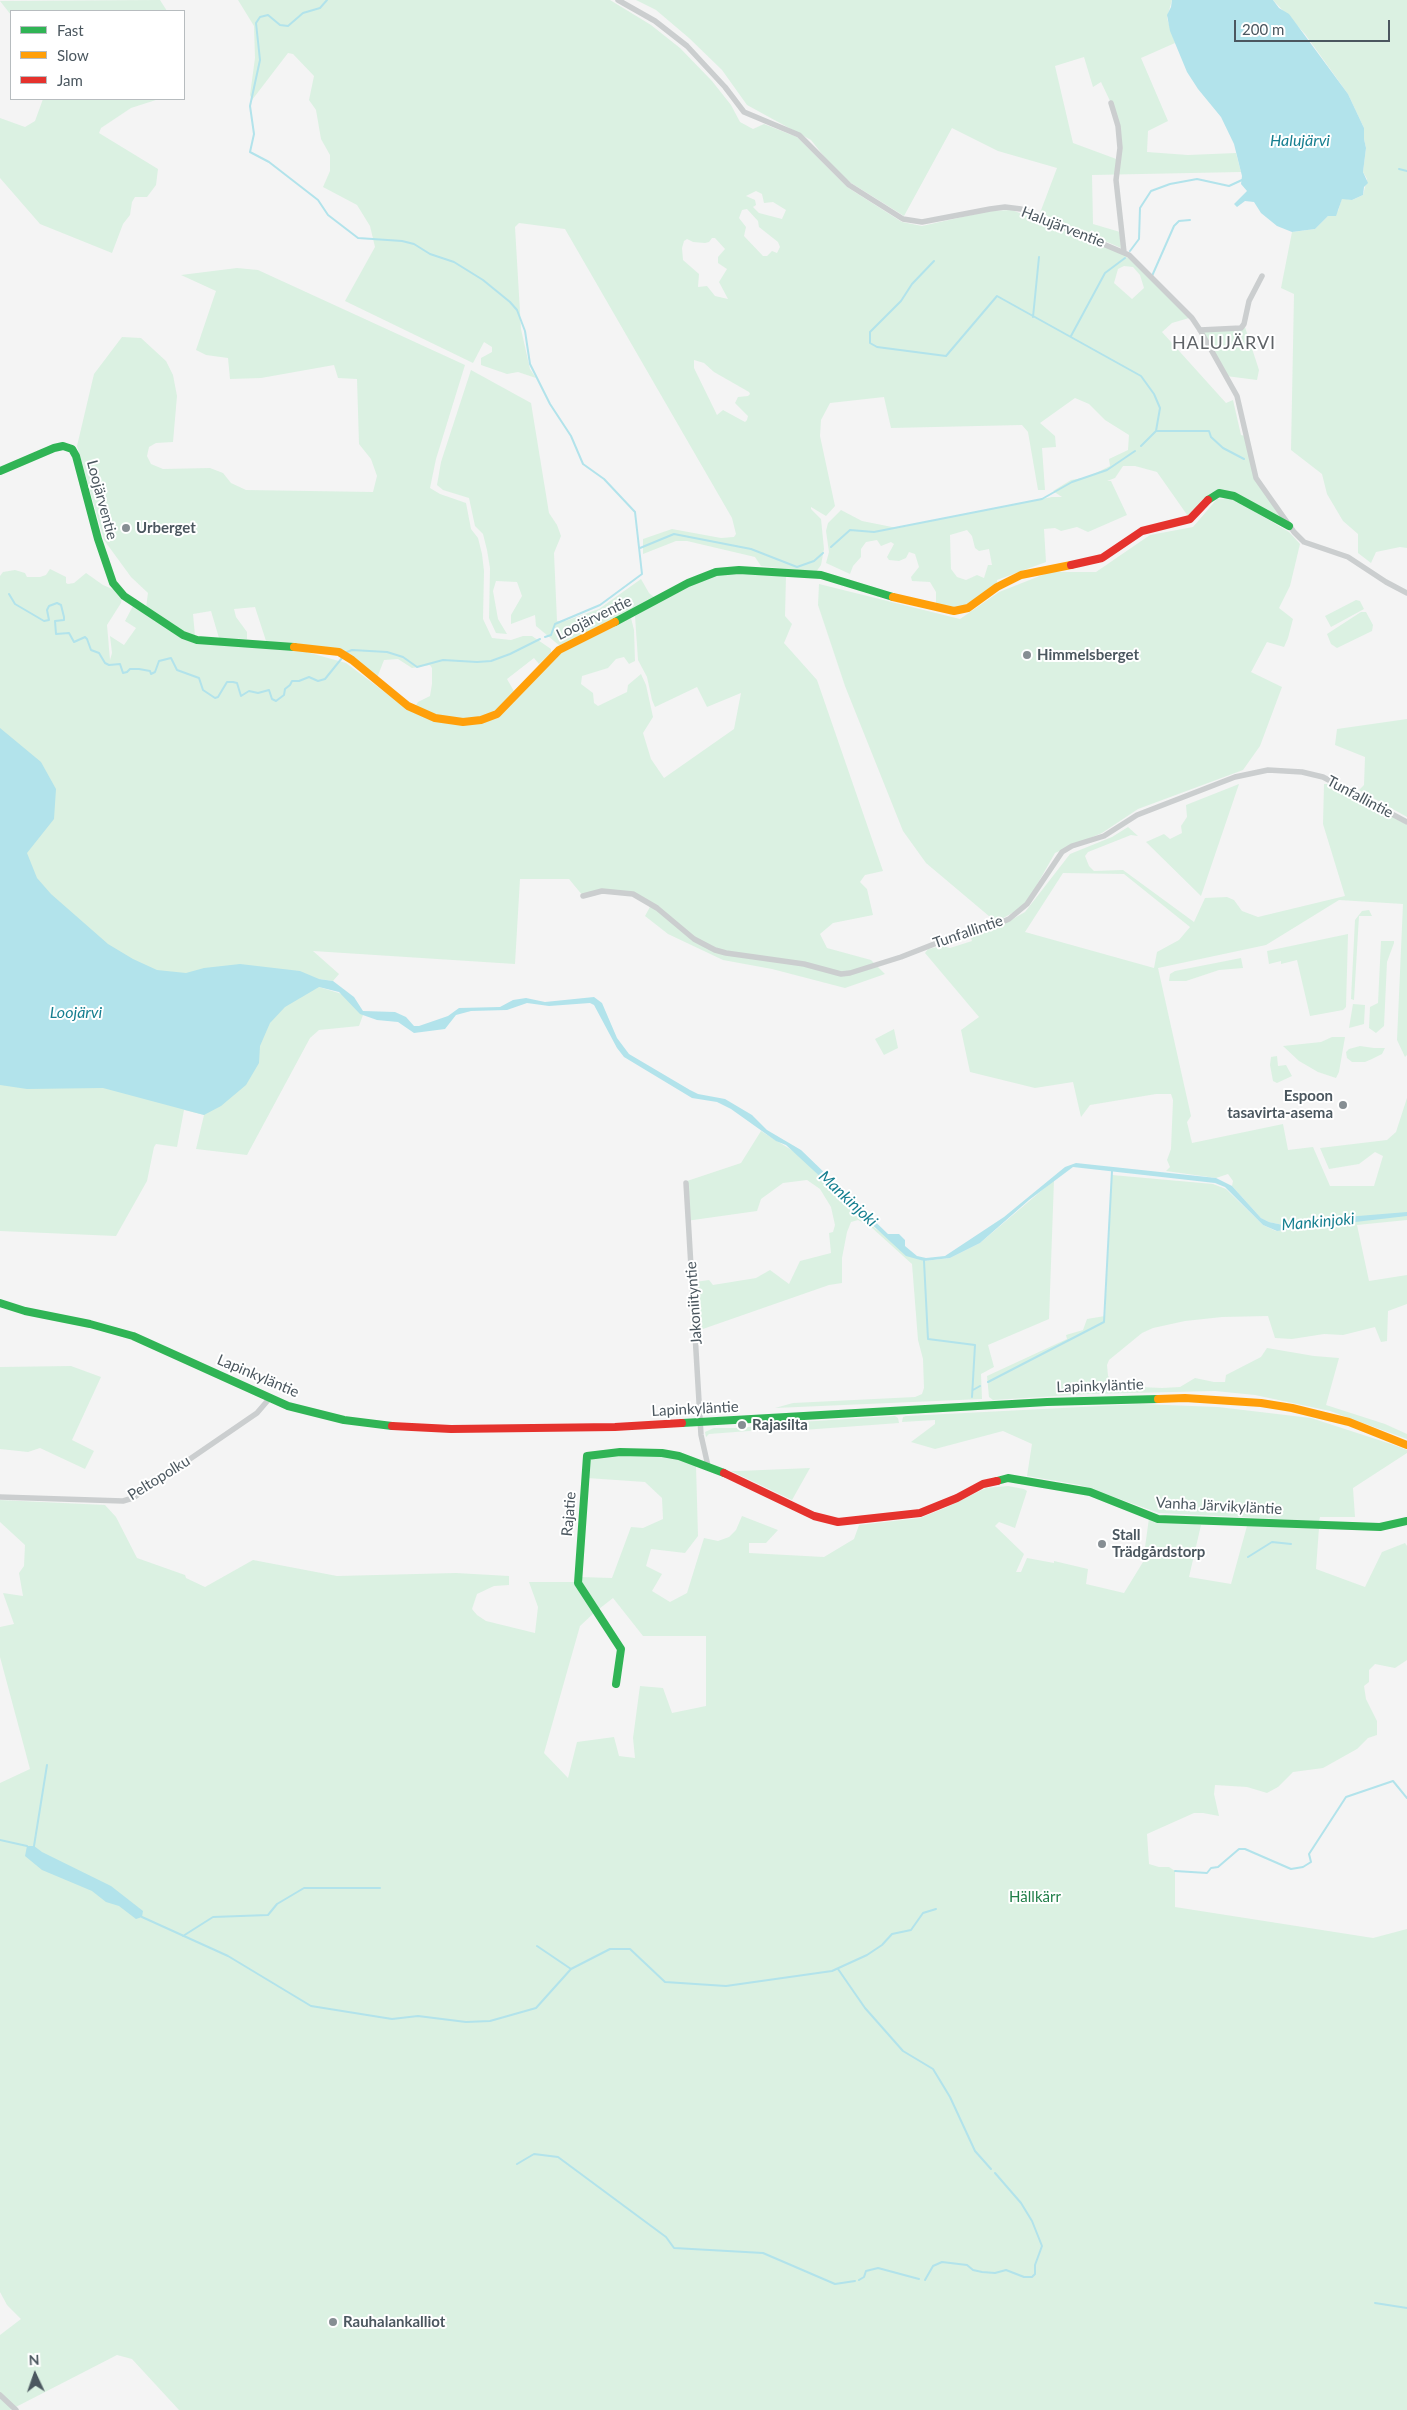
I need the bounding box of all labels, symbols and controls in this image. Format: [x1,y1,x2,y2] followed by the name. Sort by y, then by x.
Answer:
[10,10,185,100] legend
[1237,10,1393,42] scale bar
[1242,20,1284,38] text: 200 m
[57,21,84,39] text: Fast
[57,46,89,64] text: Slow
[57,71,83,89] text: Jam
[1270,131,1330,151] water label: Halujärvi
[1019,203,1107,251] street label: Halujärventie
[1171,332,1277,354] district label: HALUJÄRVI
[83,458,121,542] street label: Loojärventie
[136,519,196,537] place label: Urberget
[120,522,132,534] marker: Urberget
[553,592,635,644] street label: Loojärventie
[1037,646,1139,664] place label: Himmelsberget
[1021,649,1033,661] marker: Himmelsberget
[1324,772,1396,822] street label: Tunfallintie
[931,912,1005,952] street label: Tunfallintie
[50,1003,102,1023] water label: Loojärvi
[1227,1087,1333,1122] place label: Espoon tasavirta-asema
[1337,1099,1349,1111] marker: Espoon tasavirta-asema
[815,1167,881,1231] water label: Mankinjoki
[1281,1209,1355,1235] water label: Mankinjoki
[682,1261,706,1345] street label: Jakoniityntie
[214,1351,302,1401] street label: Lapinkyläntie
[1056,1375,1144,1397] street label: Lapinkyläntie
[651,1398,739,1420] street label: Lapinkyläntie
[752,1416,808,1434] place label: Rajasilta
[736,1419,748,1431] marker: Rajasilta
[124,1452,194,1504] street label: Peltopolku
[558,1491,580,1537] street label: Rajatie
[1155,1494,1283,1518] street label: Vanha Järvikyläntie
[1112,1526,1205,1561] place label: Stall Trädgårdstorp
[1096,1538,1108,1550] marker: Stall Trädgårdstorp
[1009,1888,1061,1906] park label: Hällkärr
[343,2313,445,2331] place label: Rauhalankalliot
[327,2316,339,2328] marker: Rauhalankalliot
[10,2350,60,2400] north arrow
[28,2351,40,2368] text: N

